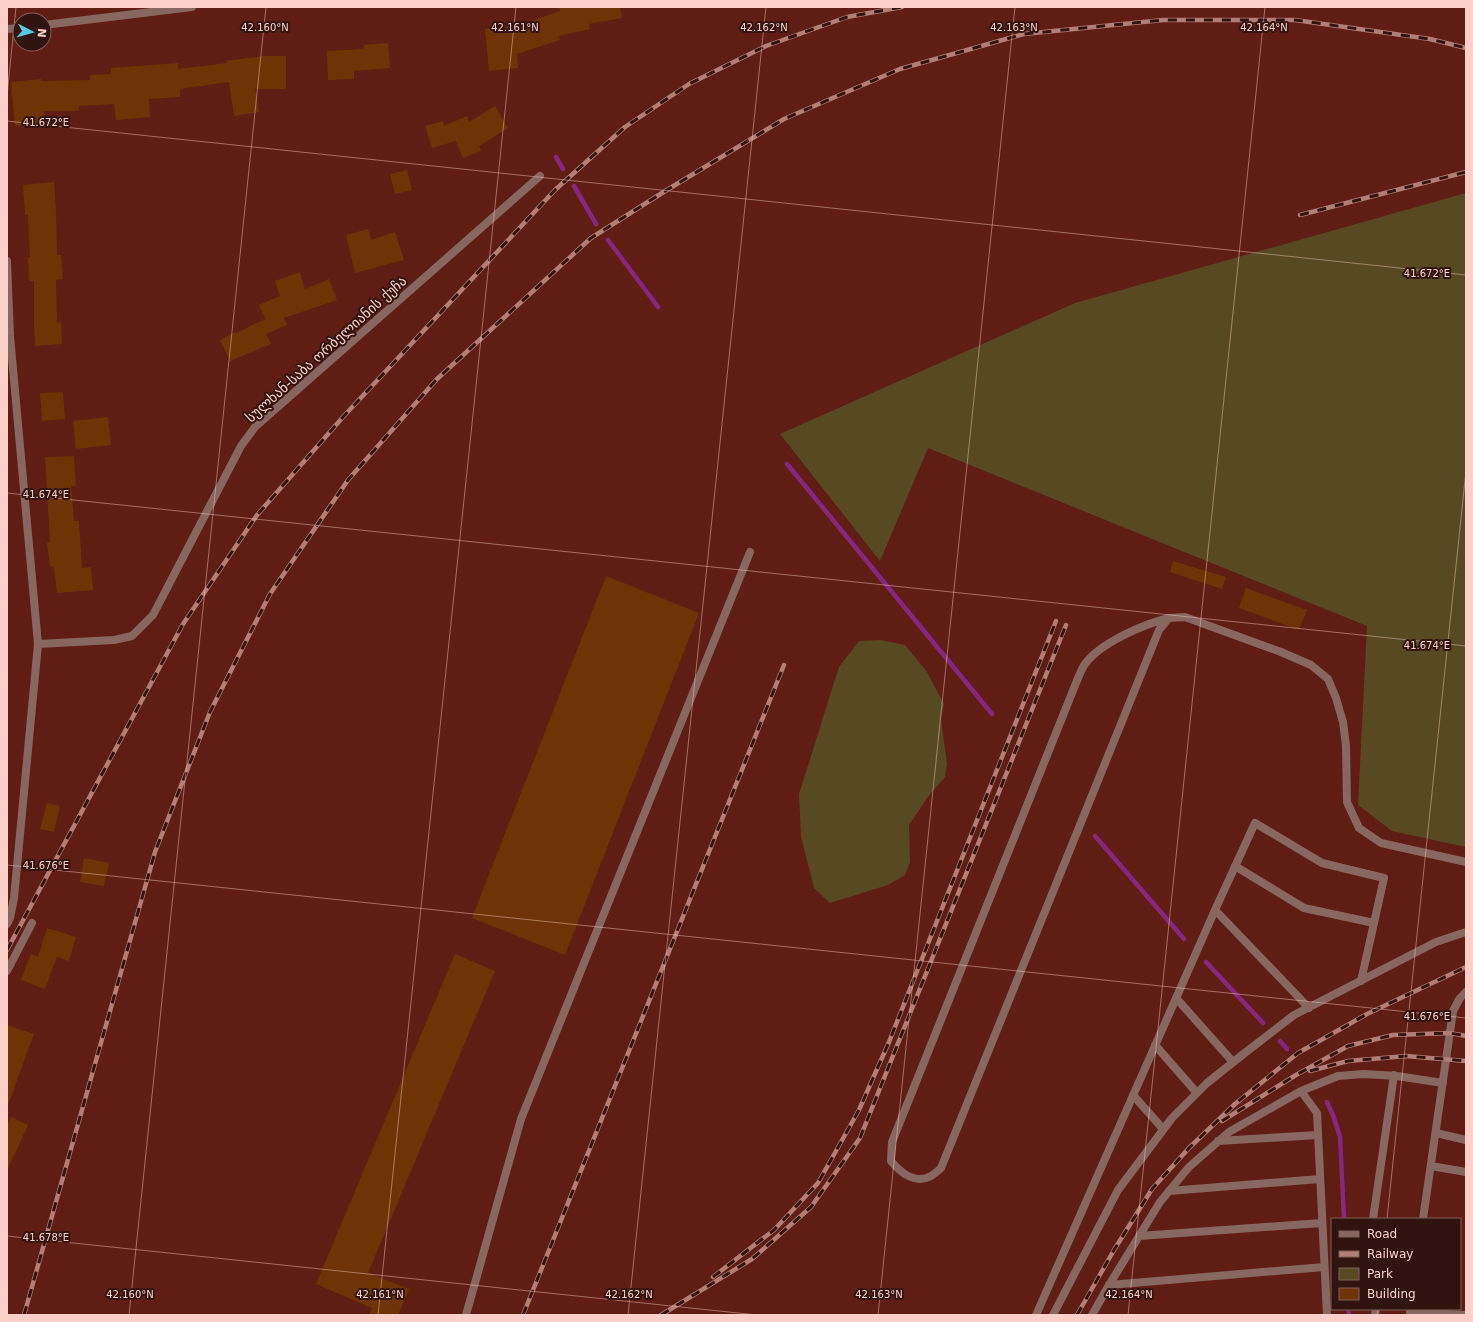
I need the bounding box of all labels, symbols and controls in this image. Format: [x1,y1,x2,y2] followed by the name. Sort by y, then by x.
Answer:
[12,12,52,52] north arrow
[241,22,289,33] text: 42.160°N
[491,22,539,33] text: 42.161°N
[740,22,788,33] text: 42.162°N
[990,22,1038,33] text: 42.163°N
[1240,22,1288,33] text: 42.164°N
[35,28,48,38] text: N
[23,117,69,128] text: 41.672°E
[1404,268,1450,279] text: 41.672°E
[242,273,410,425] street label: სულხან-საბა ორბელიანის ქუჩა
[23,489,69,500] text: 41.674°E
[1404,640,1450,651] text: 41.674°E
[23,860,69,871] text: 41.676°E
[1404,1011,1450,1022] text: 41.676°E
[1331,1218,1461,1310] legend
[1367,1227,1397,1241] text: Road
[23,1232,69,1243] text: 41.678°E
[1367,1247,1413,1261] text: Railway
[1367,1267,1393,1281] text: Park
[1367,1287,1416,1301] text: Building
[106,1289,154,1300] text: 42.160°N
[356,1289,404,1300] text: 42.161°N
[605,1289,653,1300] text: 42.162°N
[855,1289,903,1300] text: 42.163°N
[1105,1289,1153,1300] text: 42.164°N

